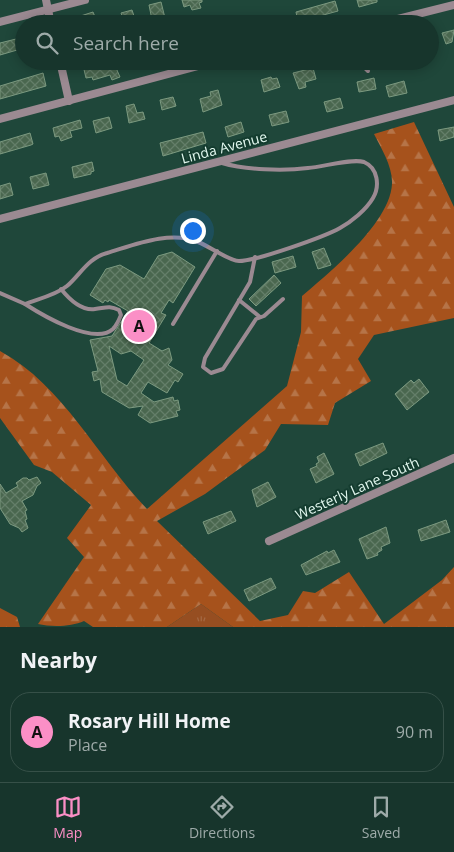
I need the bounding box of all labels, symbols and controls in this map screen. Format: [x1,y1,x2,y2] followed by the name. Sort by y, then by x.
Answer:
[15,15,439,70] search box
[33,29,61,57] icon: search
[73,30,179,56] text: Search here
[179,126,269,168] street label: Linda Avenue
[180,218,206,244] your location
[123,307,155,345] pin: A
[292,452,422,524] street label: Westerly Lane South
[20,646,97,674] text: Nearby
[68,708,231,734] text: Rosary Hill Home
[31,721,43,743] text: A
[396,721,433,743] text: 90 m
[68,734,107,756] text: Place
[53,793,82,842] tab: Map
[189,793,255,842] tab: Directions
[362,793,401,842] tab: Saved

